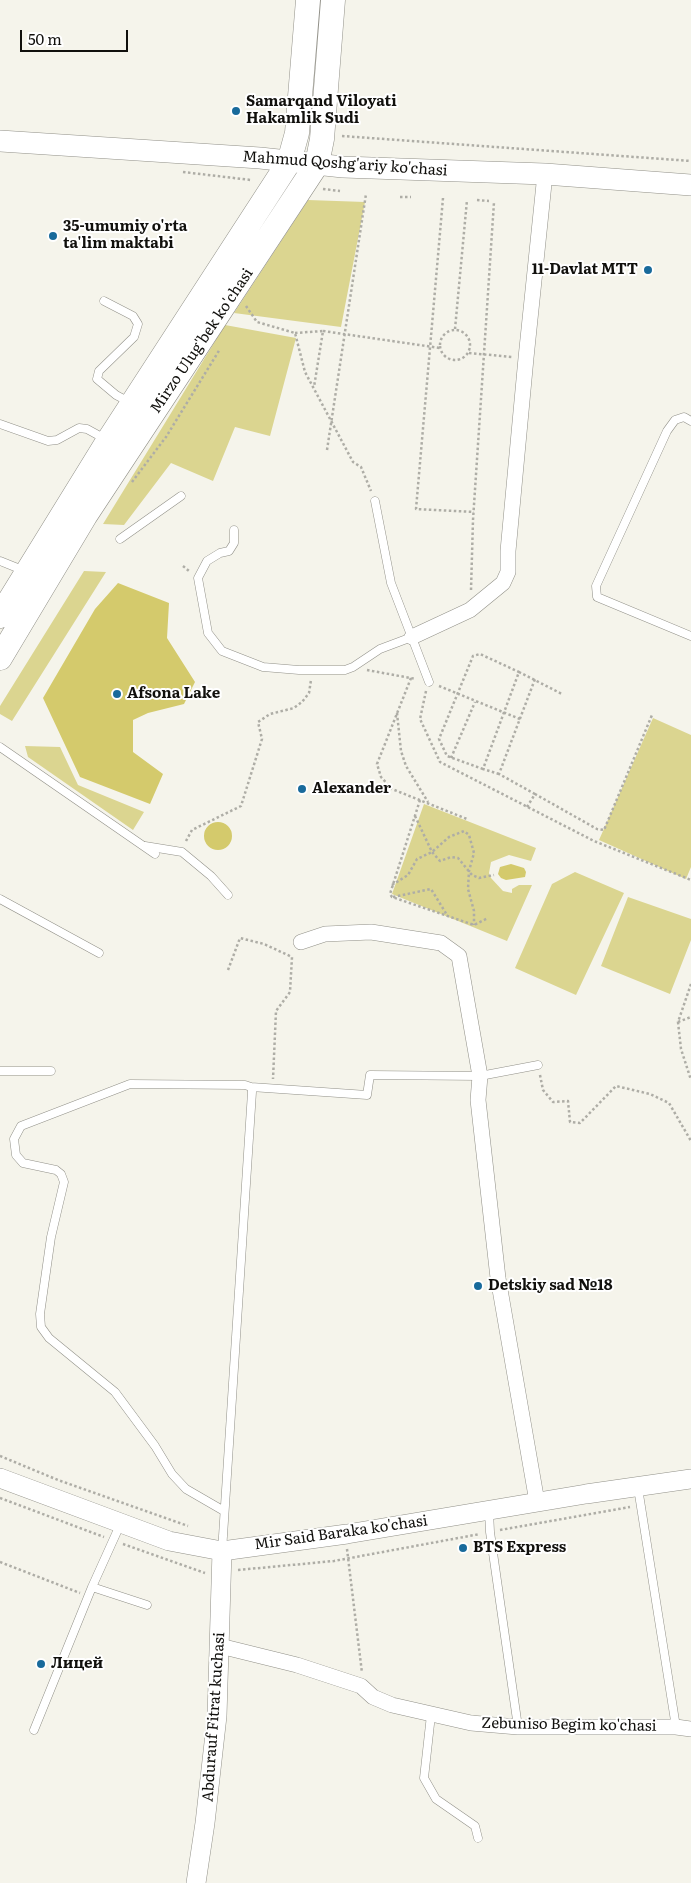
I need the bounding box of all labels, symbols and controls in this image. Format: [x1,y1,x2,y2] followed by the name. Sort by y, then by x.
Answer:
[22,20,130,52] scale bar
[28,27,62,50] text: 50 m
[246,93,397,128] place label: Samarqand Viloyati Hakamlik Sudi
[230,105,242,117] marker: Samarqand Viloyati Hakamlik Sudi
[242,148,448,180] street label: Mahmud Qoshg'ariy ko'chasi
[63,218,187,253] place label: 35-umumiy o'rta ta'lim maktabi
[47,230,59,242] marker: 35-umumiy o'rta ta'lim maktabi
[532,261,638,279] place label: 11-Davlat MTT
[642,264,654,276] marker: 11-Davlat MTT
[147,265,257,417] street label: Mirzo Ulug'bek ko'chasi
[127,685,220,703] place label: Afsona Lake
[111,688,123,700] marker: Afsona Lake
[312,780,391,798] place label: Alexander
[296,783,308,795] marker: Alexander
[488,1277,612,1295] place label: Detskiy sad №18
[472,1280,484,1292] marker: Detskiy sad №18
[253,1512,429,1554] street label: Mir Said Baraka ko'chasi
[473,1539,566,1557] place label: BTS Express
[457,1542,469,1554] marker: BTS Express
[199,1631,229,1803] street label: Abdurauf Fitrat kuchasi
[51,1655,103,1673] place label: Лицей
[35,1658,47,1670] marker: Лицей
[481,1714,657,1736] street label: Zebuniso Begim ko'chasi

